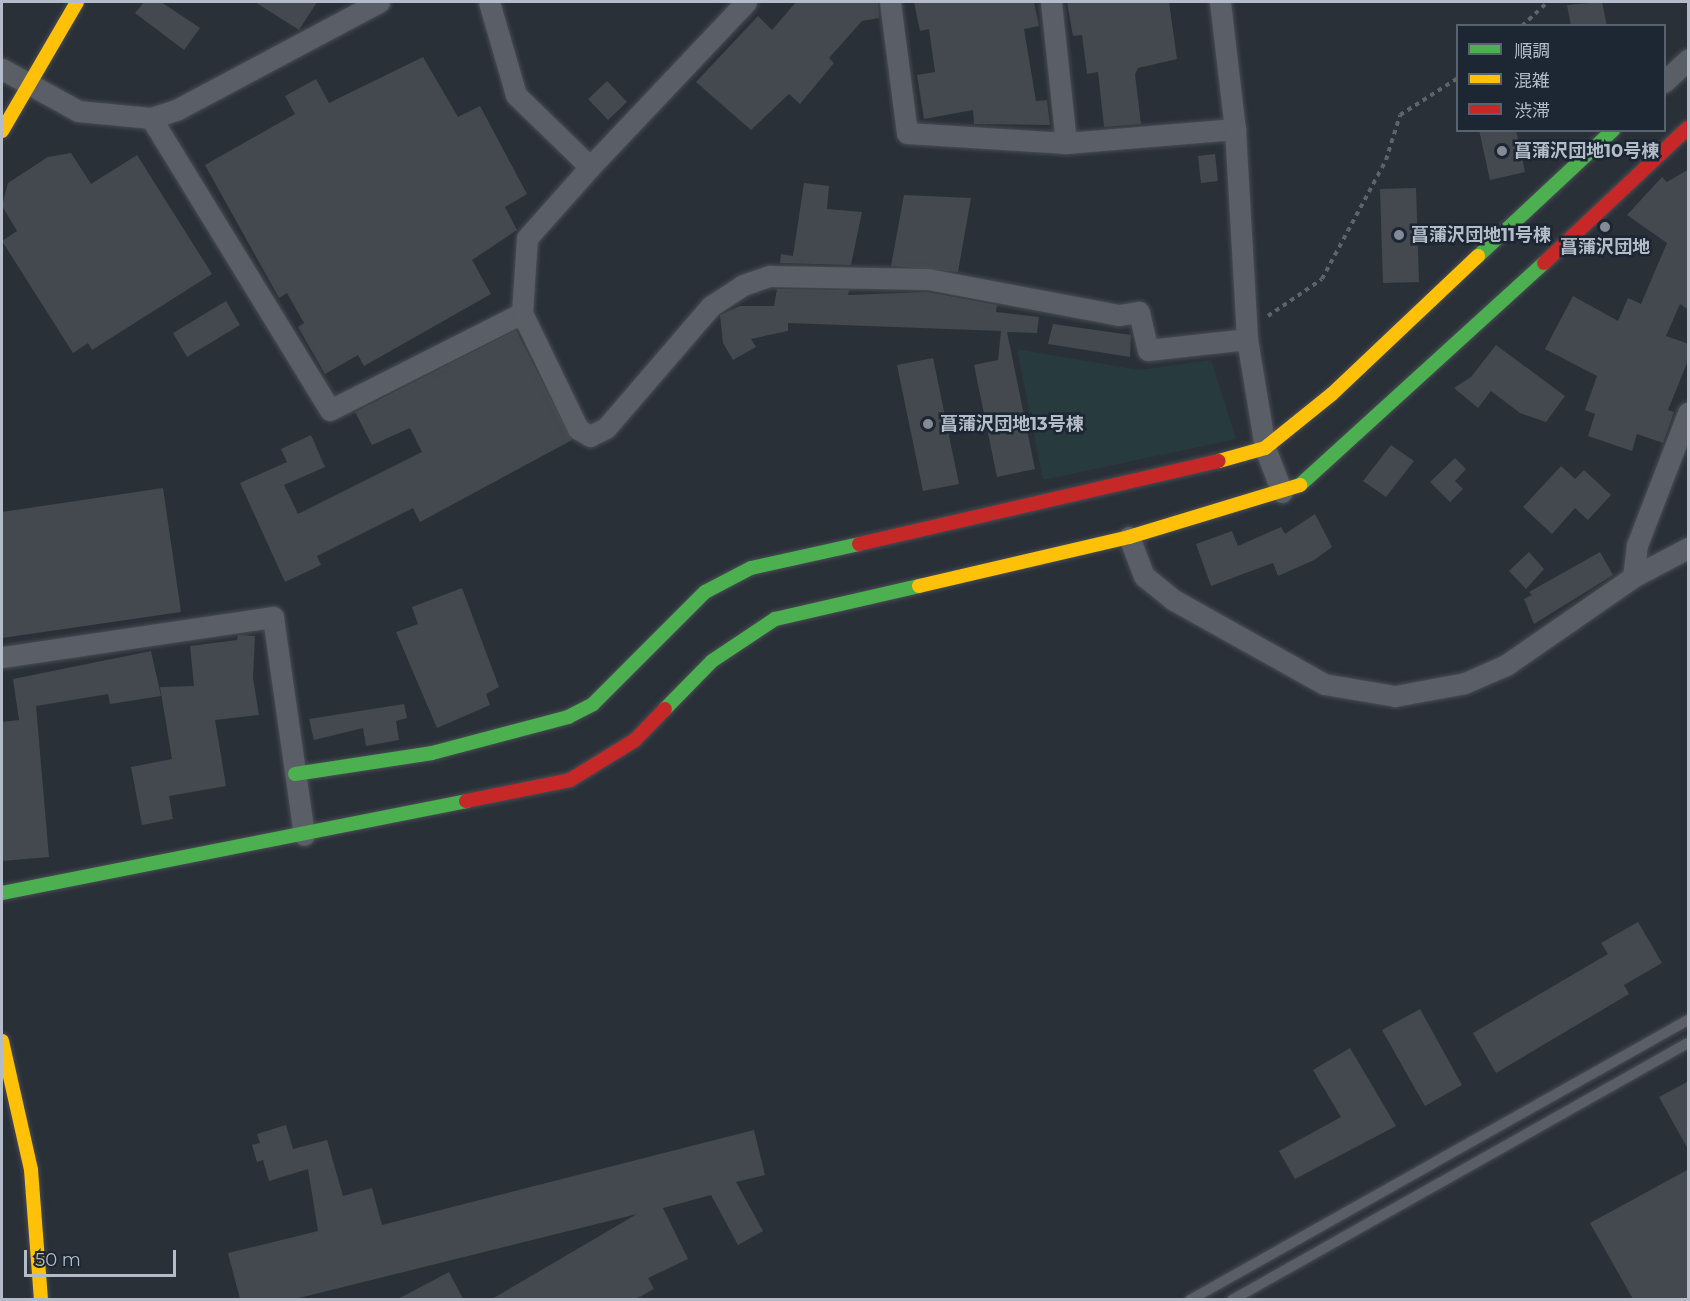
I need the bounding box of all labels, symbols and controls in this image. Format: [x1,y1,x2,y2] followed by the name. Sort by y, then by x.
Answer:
[1456,24,1666,132] legend
[1514,40,1550,62] text: 順調
[1514,70,1550,92] text: 混雑
[1514,100,1550,122] text: 渋滞
[1514,140,1659,162] place label: 菖蒲沢団地10号棟
[1495,144,1509,158] marker: 菖蒲沢団地10号棟
[1598,220,1612,234] marker: 菖蒲沢団地
[1411,224,1551,246] place label: 菖蒲沢団地11号棟
[1392,228,1406,242] marker: 菖蒲沢団地11号棟
[1560,236,1650,258] place label: 菖蒲沢団地
[940,413,1084,435] place label: 菖蒲沢団地13号棟
[921,417,935,431] marker: 菖蒲沢団地13号棟
[27,1238,178,1276] scale bar
[35,1249,81,1271] text: 50 m

